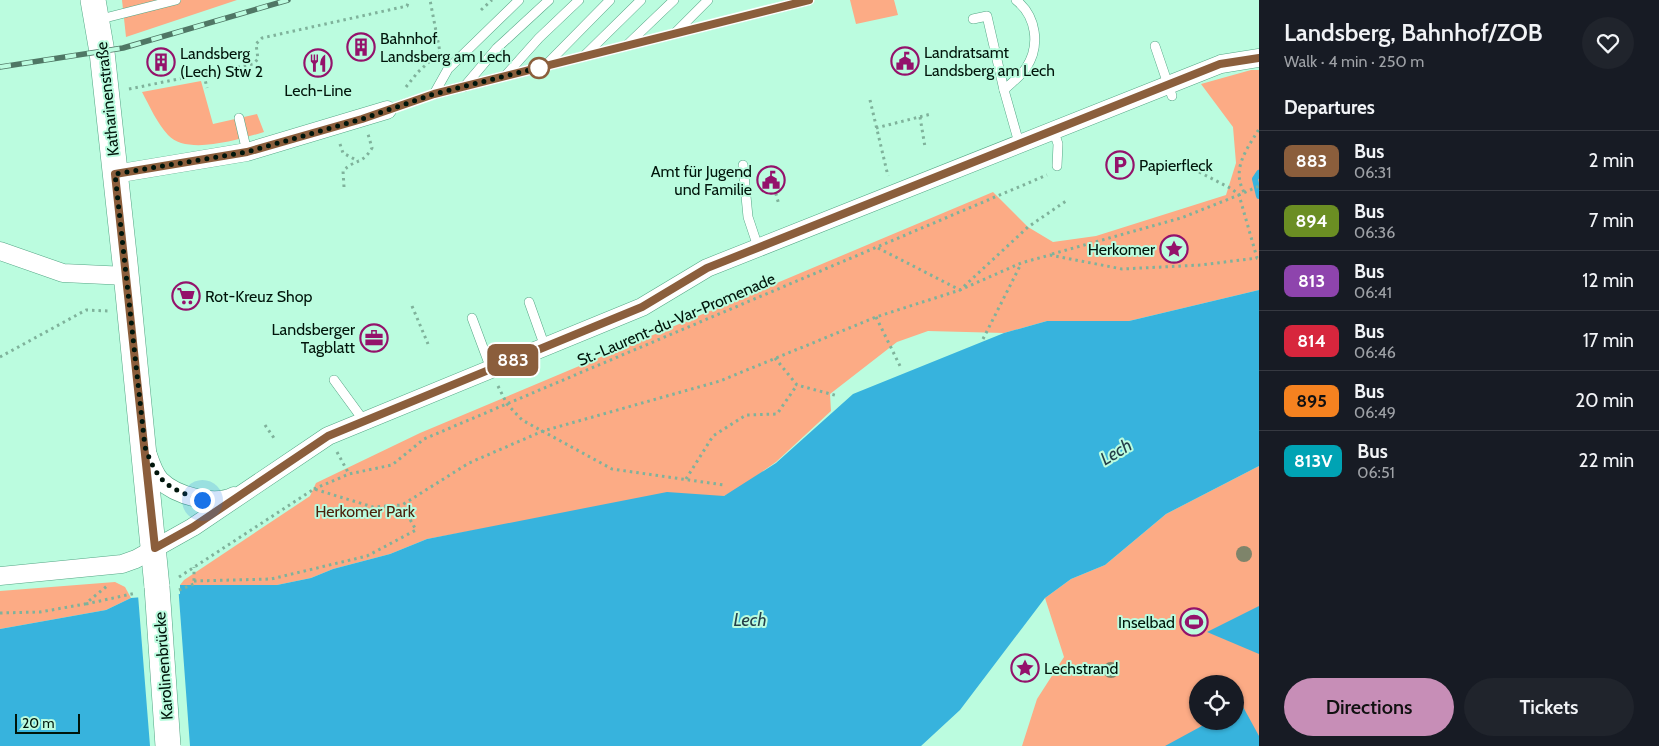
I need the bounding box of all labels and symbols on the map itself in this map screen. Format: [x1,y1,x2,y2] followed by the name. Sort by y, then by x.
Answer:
[380,29,511,66] place label: Bahnhof Landsberg am Lech
[346,32,376,62] building icon: Bahnhof Landsberg am Lech
[92,41,123,157] street label: Katharinenstraße
[924,43,1055,80] place label: Landratsamt Landsberg am Lech
[180,44,263,81] place label: Landsberg (Lech) Stw 2
[890,46,920,76] public building icon: Landratsamt Landsberg am Lech
[146,47,176,77] building icon: Landsberg (Lech) Stw 2
[303,48,333,78] restaurant icon: Lech-Line
[528,57,550,79] unlabelled marker
[284,81,352,100] place label: Lech-Line
[1105,150,1135,180] parking icon: Papierfleck
[1139,156,1214,175] place label: Papierfleck
[651,162,752,199] place label: Amt für Jugend und Familie
[756,165,786,195] public building icon: Amt für Jugend und Familie
[1159,234,1189,264] place icon: Herkomer
[1088,240,1156,259] place label: Herkomer
[574,269,778,370] street label: St.-Laurent-du-Var-Promenade
[171,281,201,311] supermarket icon: Rot-Kreuz Shop
[205,287,313,306] place label: Rot-Kreuz Shop
[272,320,356,357] place label: Landsberger Tagblatt
[359,323,389,353] office icon: Landsberger Tagblatt
[484,344,542,376] line badge: 883
[1096,434,1136,470] water label: Lech
[190,488,215,513] your location
[315,502,416,521] park label: Herkomer Park
[1179,607,1209,637] sports icon: Inselbad
[733,609,767,631] water label: Lech
[150,611,177,721] street label: Karolinenbrücke
[1118,613,1175,632] place label: Inselbad
[1010,653,1040,683] place icon: Lechstrand
[1044,659,1118,678] place label: Lechstrand
[15,711,80,734] scale bar

